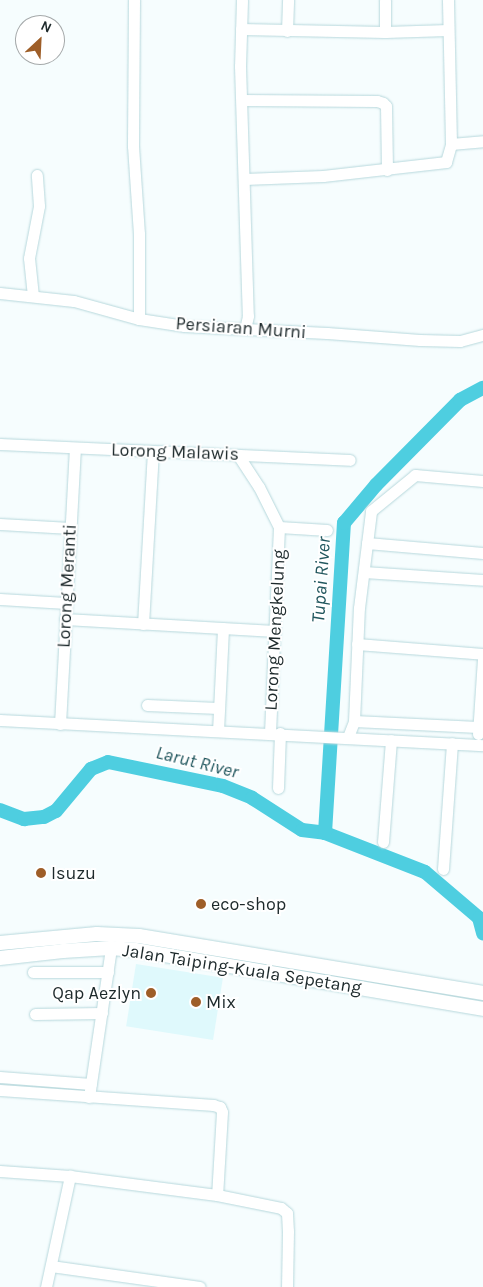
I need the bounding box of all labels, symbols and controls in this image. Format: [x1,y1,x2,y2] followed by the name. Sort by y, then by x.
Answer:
[15,15,65,65] north arrow
[38,17,54,37] text: N
[175,313,307,343] street label: Persiaran Murni
[111,439,239,465] street label: Lorong Malawis
[53,524,81,648] street label: Lorong Meranti
[308,536,336,624] water label: Tupai River
[260,549,290,711] street label: Lorong Mengkelung
[153,742,241,784] water label: Larut River
[51,862,96,884] place label: Isuzu
[35,867,47,879] marker: Isuzu
[211,893,286,915] place label: eco-shop
[195,898,207,910] marker: eco-shop
[121,939,363,999] street label: Jalan Taiping-Kuala Sepetang
[52,982,141,1004] place label: Qap Aezlyn
[145,987,157,999] marker: Qap Aezlyn
[206,991,236,1013] place label: Mix
[190,996,202,1008] marker: Mix

